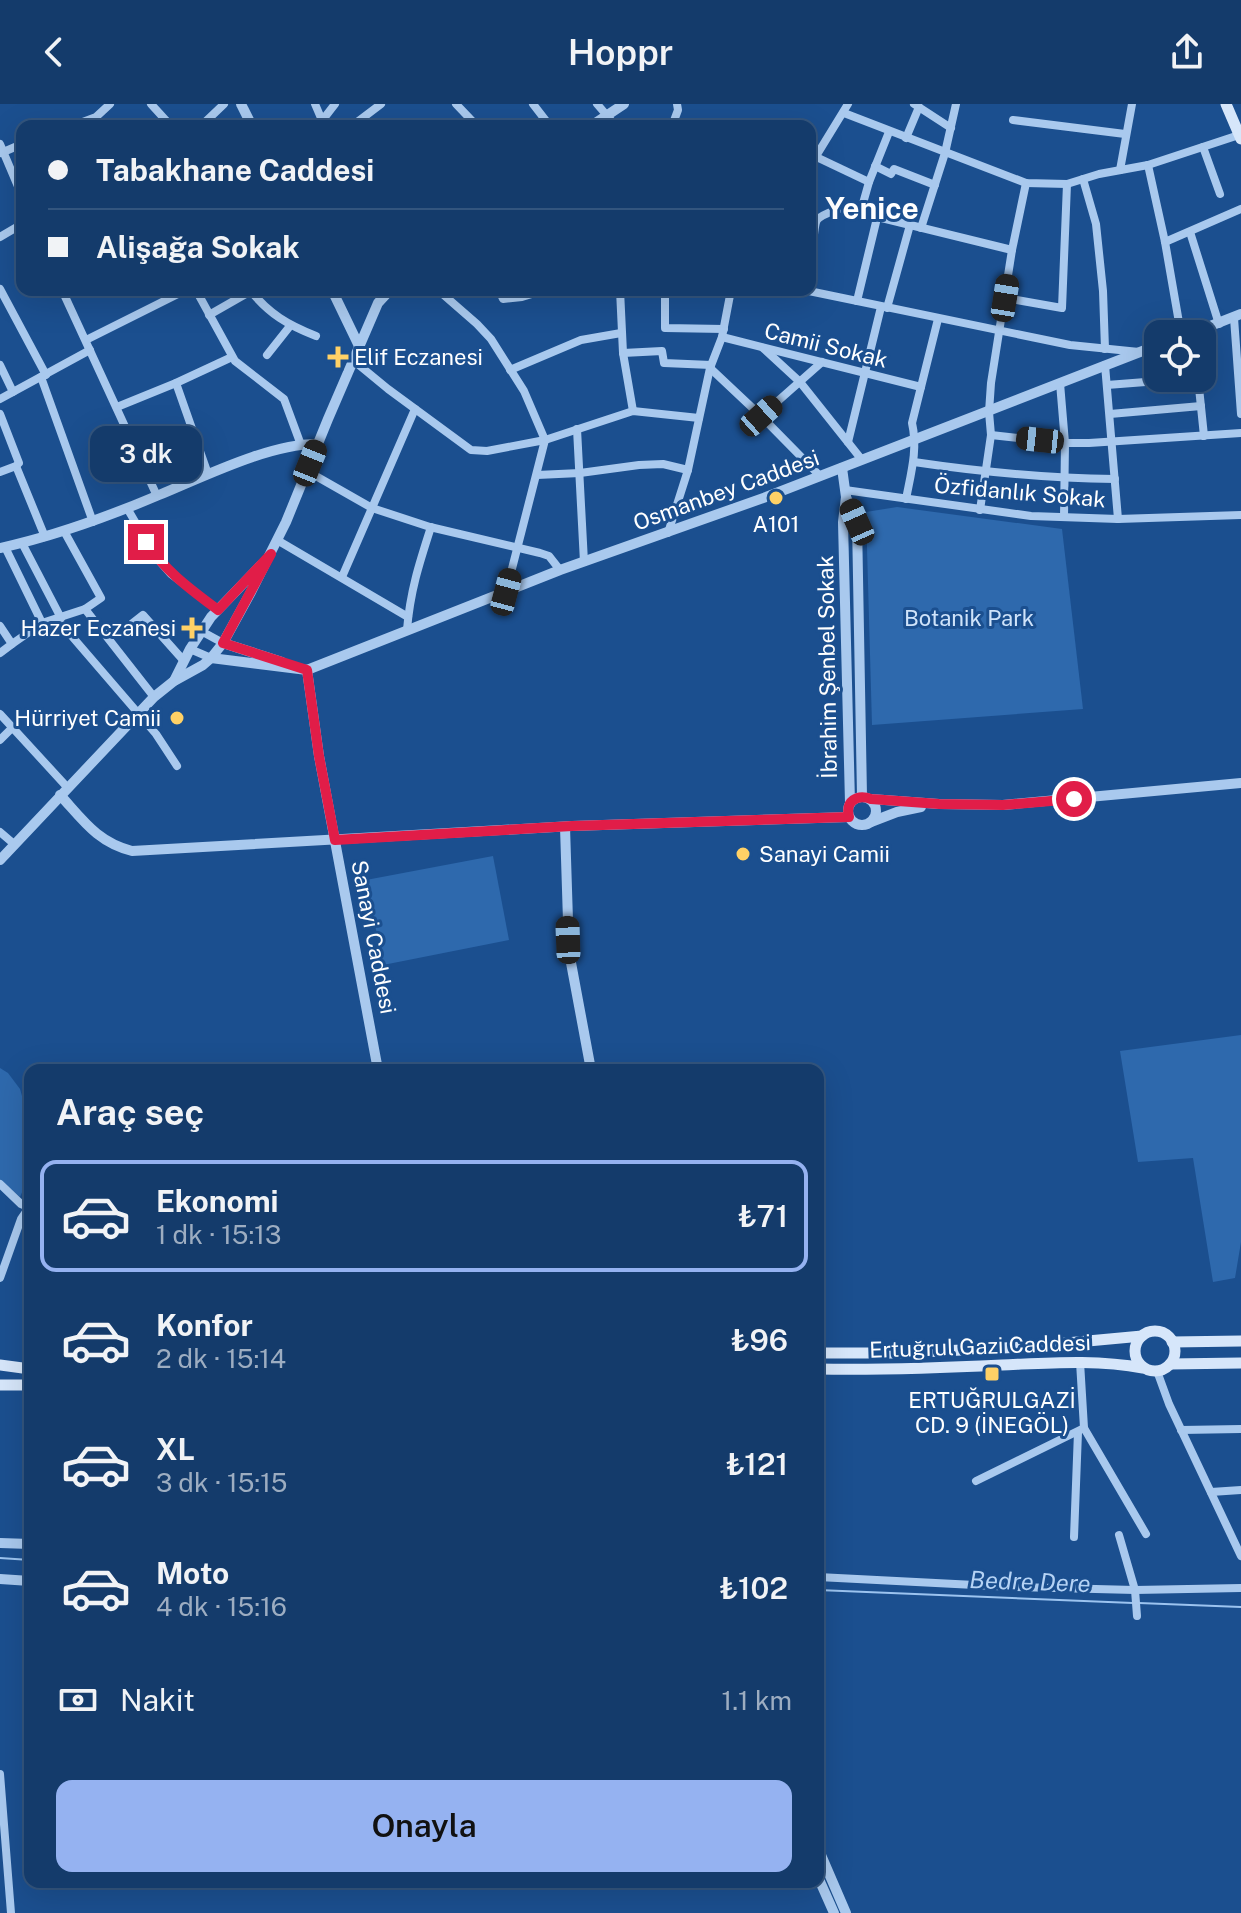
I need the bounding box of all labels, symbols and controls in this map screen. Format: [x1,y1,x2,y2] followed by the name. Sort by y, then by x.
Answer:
[32,30,76,74] icon: back
[1165,30,1209,74] icon: share
[568,31,673,73] text: Hoppr
[96,152,374,188] text: Tabakhane Caddesi
[825,190,919,226] district label: Yenice
[96,229,300,265] text: Alişağa Sokak
[989,272,1021,324] car
[762,317,890,373] street label: Camii Sokak
[1144,320,1216,392] map controls
[1144,320,1216,392] button: locate
[354,344,483,370] place label: Elif Eczanesi
[329,348,347,366] marker: Elif Eczanesi
[735,391,787,441] car
[90,426,202,482] callout: 3 dk
[1015,426,1065,454] car
[290,436,330,490] car
[119,438,173,469] text: 3 dk
[630,444,822,536] street label: Osmanbey Caddesi
[933,471,1107,512] street label: Özfidanlık Sokak
[767,489,785,507] marker: A101
[836,495,878,549] car
[753,511,800,537] place label: A101
[128,524,164,560] route end
[811,555,842,779] street label: İbrahim Şenbel Sokak
[488,566,524,618] car
[904,605,1034,631] park label: Botanik Park
[21,615,176,641] place label: Hazer Eczanesi
[183,619,201,637] marker: Hazer Eczanesi
[14,705,161,731] place label: Hürriyet Camii
[168,709,186,727] marker: Hürriyet Camii
[1056,781,1092,817] route start
[759,841,890,867] place label: Sanayi Camii
[734,845,752,863] marker: Sanayi Camii
[346,858,402,1016] street label: Sanayi Caddesi
[555,916,581,964] car
[56,1091,204,1133] text: Araç seç
[60,1180,132,1252] icon: car
[156,1183,279,1219] text: Ekonomi
[738,1198,788,1234] text: ₺71
[156,1219,281,1250] text: 1 dk · 15:13
[60,1304,132,1376] icon: car
[156,1307,253,1343] text: Konfor
[731,1322,788,1358] text: ₺96
[869,1329,1091,1363] street label: Ertuğrul Gazi Caddesi
[156,1343,286,1374] text: 2 dk · 15:14
[983,1365,1001,1383] marker: ERTUĞRULGAZİ CD. 9 (İNEGÖL)
[908,1386,1076,1438] place label: ERTUĞRULGAZİ CD. 9 (İNEGÖL)
[60,1428,132,1500] icon: car
[156,1431,195,1467] text: XL
[726,1446,788,1482] text: ₺121
[156,1467,287,1498] text: 3 dk · 15:15
[60,1552,132,1624] icon: car
[156,1555,229,1591] text: Moto
[969,1565,1091,1597] water label: Bedre Dere
[720,1570,788,1606] text: ₺102
[156,1591,287,1622] text: 4 dk · 15:16
[56,1678,100,1722] icon: cash
[120,1682,195,1718] text: Nakit
[722,1685,792,1716] text: 1.1 km
[56,1780,792,1872] button: Onayla

